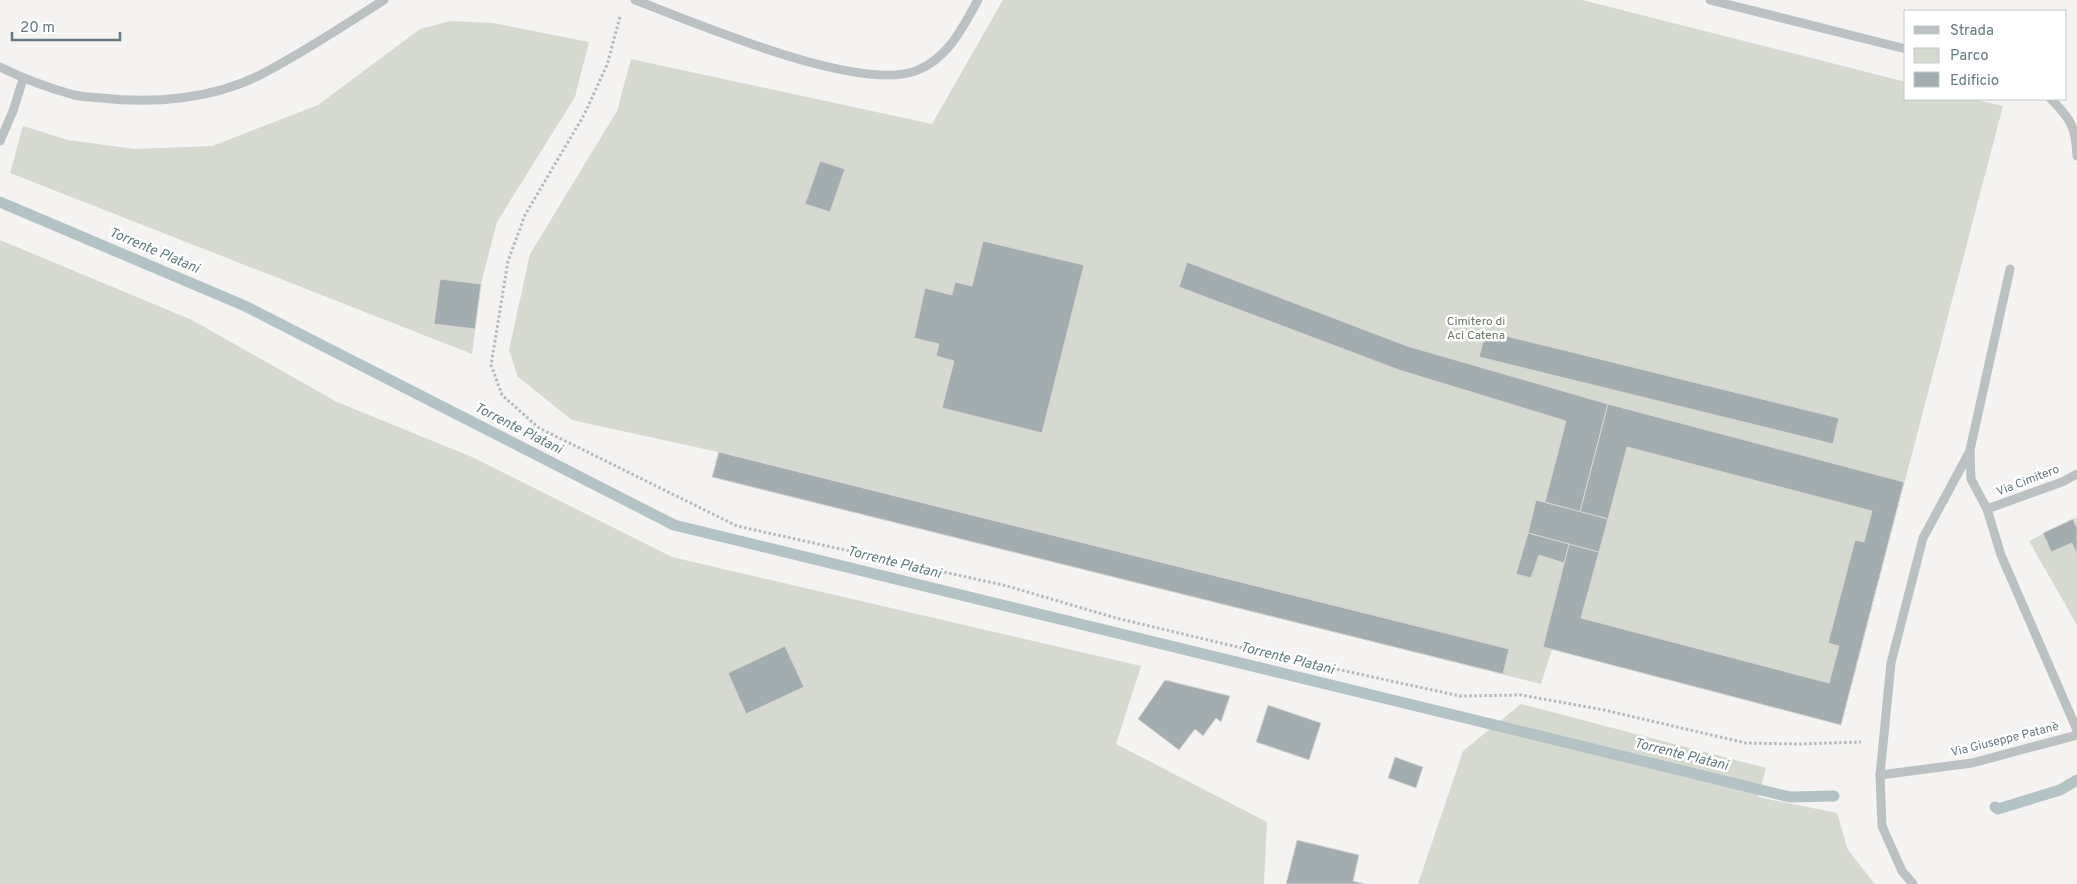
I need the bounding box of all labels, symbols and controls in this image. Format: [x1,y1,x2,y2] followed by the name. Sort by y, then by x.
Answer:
[12,10,120,42] scale bar
[1904,10,2067,100] legend
[20,19,55,38] text: 20 m
[1950,22,1994,41] text: Strada
[1950,47,1989,66] text: Parco
[1950,72,1999,91] text: Edificio
[106,224,203,278] water label: Torrente Platani
[1447,314,1505,344] park label: Cimitero di Aci Catena
[471,400,566,459] water label: Torrente Platani
[1994,462,2062,500] street label: Via Cimitero
[845,543,944,583] water label: Torrente Platani
[1238,639,1337,679] water label: Torrente Platani
[1949,719,2061,761] street label: Via Giuseppe Patanè
[1632,735,1731,775] water label: Torrente Platani

